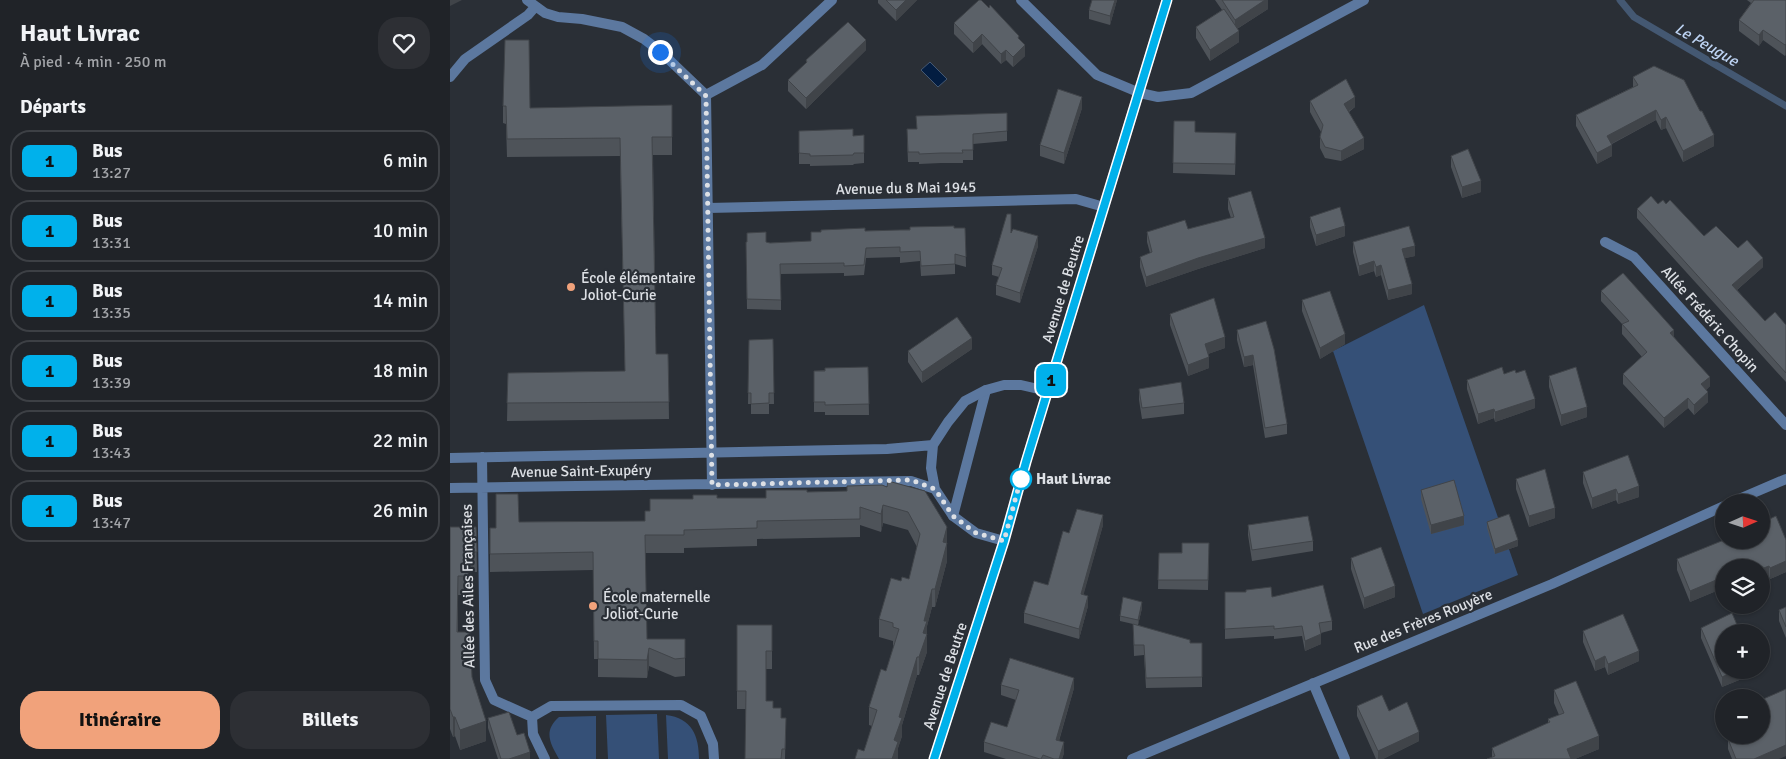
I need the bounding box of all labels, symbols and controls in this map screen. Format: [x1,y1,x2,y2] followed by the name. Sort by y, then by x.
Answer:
[378,17,430,69] button: heart
[20,18,140,48] text: Haut Livrac
[1671,19,1743,72] water label: Le Peugue
[648,40,673,65] your location
[20,52,167,72] text: À pied · 4 min · 250 m
[20,95,86,119] text: Départs
[92,139,123,163] text: Bus
[383,149,428,173] text: 6 min
[45,150,54,172] text: 1
[92,163,131,183] text: 13:27
[836,178,976,198] street label: Avenue du 8 Mai 1945
[92,209,123,233] text: Bus
[373,219,428,243] text: 10 min
[45,220,54,242] text: 1
[92,233,131,253] text: 13:31
[1038,233,1088,345] street label: Avenue de Beutre
[1657,262,1763,376] street label: Allée Frédéric Chopin
[581,268,696,304] place label: École élémentaire Joliot-Curie
[92,279,123,303] text: Bus
[565,281,577,293] marker: École élémentaire Joliot-Curie
[373,289,428,313] text: 14 min
[45,290,54,312] text: 1
[92,303,131,323] text: 13:35
[92,349,123,373] text: Bus
[373,359,428,383] text: 18 min
[45,360,54,382] text: 1
[1035,364,1067,396] line badge: 1
[1046,369,1056,391] text: 1
[92,373,131,393] text: 13:39
[92,419,123,443] text: Bus
[373,429,428,453] text: 22 min
[45,430,54,452] text: 1
[92,443,131,463] text: 13:43
[510,461,652,481] street label: Avenue Saint-Exupéry
[1010,468,1032,490] marker: Haut Livrac
[1036,470,1111,488] place label: Haut Livrac
[92,489,123,513] text: Bus
[1715,494,1770,549] north arrow
[1715,494,1770,744] map controls
[373,499,428,523] text: 26 min
[45,500,54,522] text: 1
[458,503,478,668] street label: Allée des Ailes Françaises
[92,513,131,533] text: 13:47
[1715,559,1770,614] button: layers
[1351,585,1495,657] street label: Rue des Frères Rouyère
[603,587,710,623] place label: École maternelle Joliot-Curie
[587,600,599,612] marker: École maternelle Joliot-Curie
[919,620,971,732] street label: Avenue de Beutre
[1715,624,1770,679] button: +
[1715,689,1770,744] button: −
[20,691,220,749] button: Itinéraire
[230,691,430,749] button: Billets

